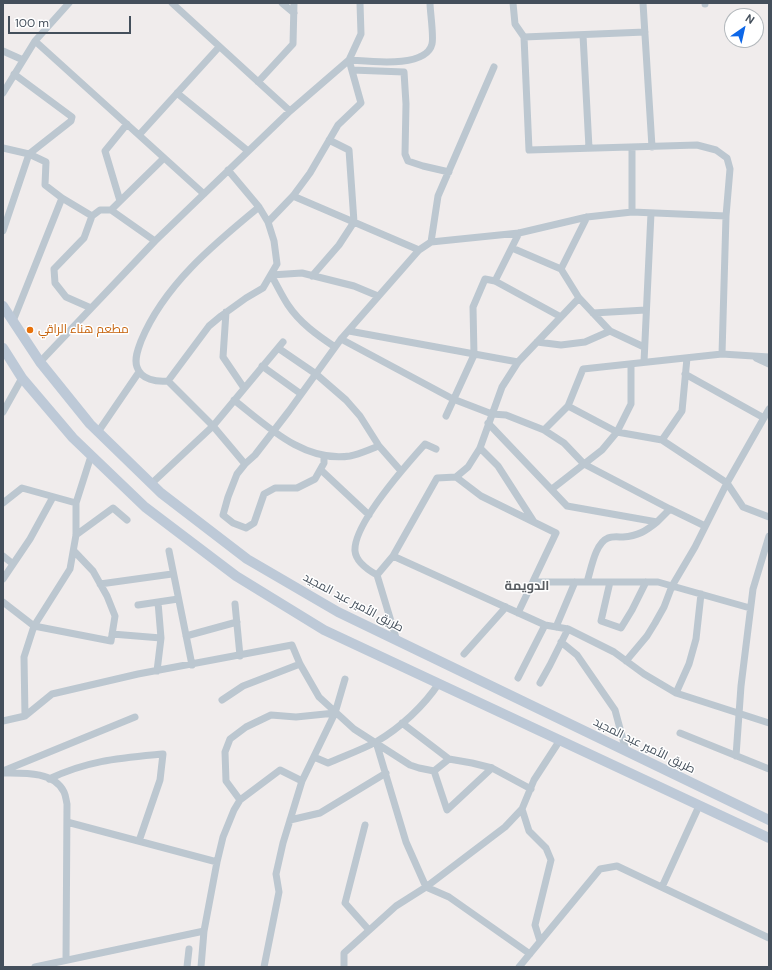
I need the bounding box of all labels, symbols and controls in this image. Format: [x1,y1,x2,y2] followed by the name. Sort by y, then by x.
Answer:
[10,8,133,34] scale bar
[724,8,764,48] north arrow
[743,11,757,27] text: N
[15,15,49,31] text: 100 m
[38,323,129,337] place label: مطعم هناء الراقي
[25,325,35,335] marker: مطعم هناء الراقي
[300,570,406,636] street label: طريق الأمير عبد المجيد
[505,579,549,595] district label: الدويمة
[591,715,697,777] street label: طريق الأمير عبد المجيد

